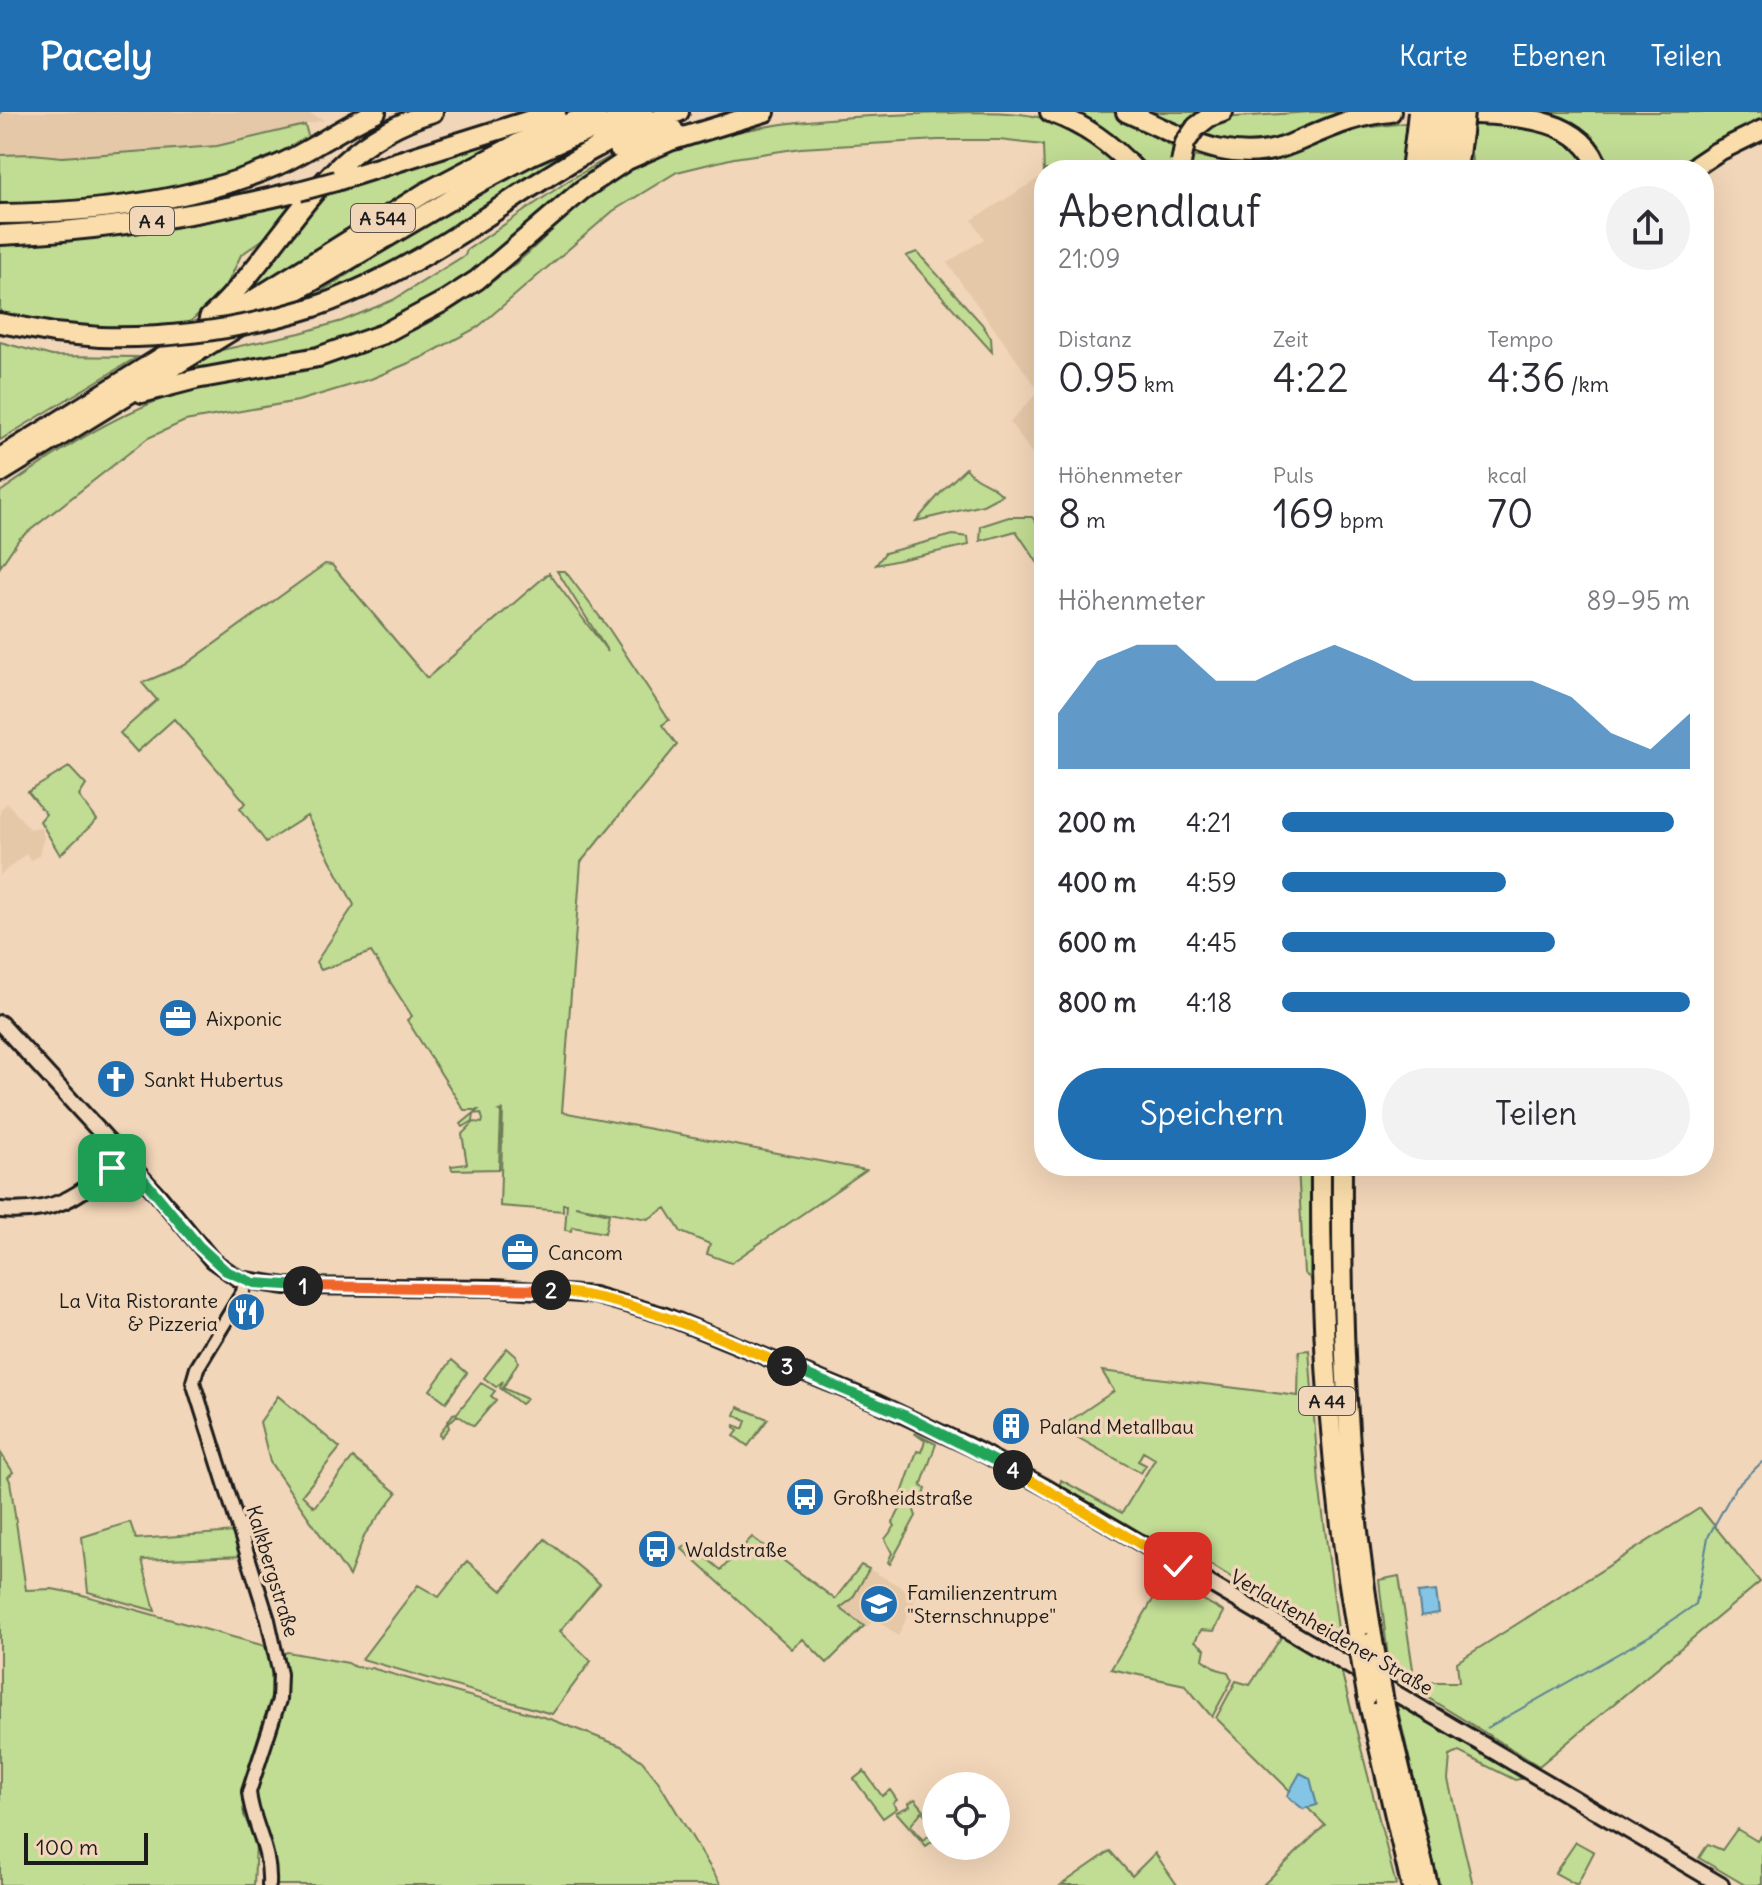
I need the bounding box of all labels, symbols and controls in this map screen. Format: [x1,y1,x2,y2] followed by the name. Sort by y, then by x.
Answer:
[40,33,153,80] text: Pacely
[1399,38,1468,74] text: Karte
[1512,38,1606,74] text: Ebenen
[1650,38,1722,74] text: Teilen
[1058,184,1260,239] text: Abendlauf
[1606,186,1690,270] button: share
[351,204,415,232] road number: A 544
[130,207,174,235] road number: A 4
[1058,242,1121,275] text: 21:09
[1058,325,1132,353] text: Distanz
[1273,325,1309,353] text: Zeit
[1487,325,1553,353] text: Tempo
[1058,353,1139,403] text: 0.95
[1273,353,1349,403] text: 4:22
[1487,353,1565,403] text: 4:36
[1139,370,1174,398] text: km
[1565,370,1609,398] text: /km
[1058,461,1183,489] text: Höhenmeter
[1273,461,1314,489] text: Puls
[1487,461,1527,489] text: kcal
[1058,489,1081,539] text: 8
[1273,489,1335,539] text: 169
[1487,489,1533,539] text: 70
[1081,506,1106,534] text: m
[1335,506,1384,534] text: bpm
[1058,584,1205,617] text: Höhenmeter
[1586,584,1690,617] text: 89–95 m
[1058,806,1135,839] text: 200 m
[1186,806,1231,839] text: 4:21
[1058,866,1136,899] text: 400 m
[1186,866,1237,899] text: 4:59
[1058,926,1136,959] text: 600 m
[1186,926,1237,959] text: 4:45
[1058,986,1136,1019] text: 800 m
[1186,986,1232,1019] text: 4:18
[157,997,199,1039] office icon: Aixponic
[206,1006,282,1031] place label: Aixponic
[95,1058,137,1100] church icon: Sankt Hubertus
[144,1067,283,1092] place label: Sankt Hubertus
[1058,1068,1366,1160] button: Speichern
[1382,1068,1690,1160] button: Teilen
[78,1134,146,1202] pin
[90,1146,134,1190] icon: arrive
[499,1231,541,1273] office icon: Cancom
[548,1240,623,1265] place label: Cancom
[283,1266,323,1306] pin: 1
[531,1270,571,1310] pin: 2
[299,1272,307,1300] text: 1
[545,1276,557,1304] text: 2
[59,1288,218,1336] place label: La Vita Ristorante & Pizzeria
[225,1291,267,1333] restaurant icon: La Vita Ristorante & Pizzeria
[767,1346,807,1386] pin: 3
[781,1352,793,1380] text: 3
[1299,1387,1355,1415] road number: A 44
[990,1405,1032,1447] building icon: Paland Metallbau
[1039,1414,1194,1439] place label: Paland Metallbau
[993,1450,1033,1490] pin: 4
[1007,1456,1019,1484] text: 4
[784,1476,826,1518] bus stop icon: Großheidstraße
[833,1485,973,1510] place label: Großheidstraße
[241,1502,305,1640] street label: Kalkbergstraße
[636,1528,678,1570] bus stop icon: Waldstraße
[1144,1532,1212,1600] pin
[685,1537,787,1562] place label: Waldstraße
[1156,1544,1200,1588] icon: check
[1226,1564,1438,1700] street label: Verlautenheidener Straße
[907,1580,1058,1628] place label: Familienzentrum "Sternschnuppe"
[858,1583,900,1625] school or university icon: Familienzentrum "Sternschnuppe"
[922,1772,1010,1860] map controls
[922,1772,1010,1860] button: locate
[24,1829,148,1865] scale bar
[36,1833,98,1861] text: 100 m

